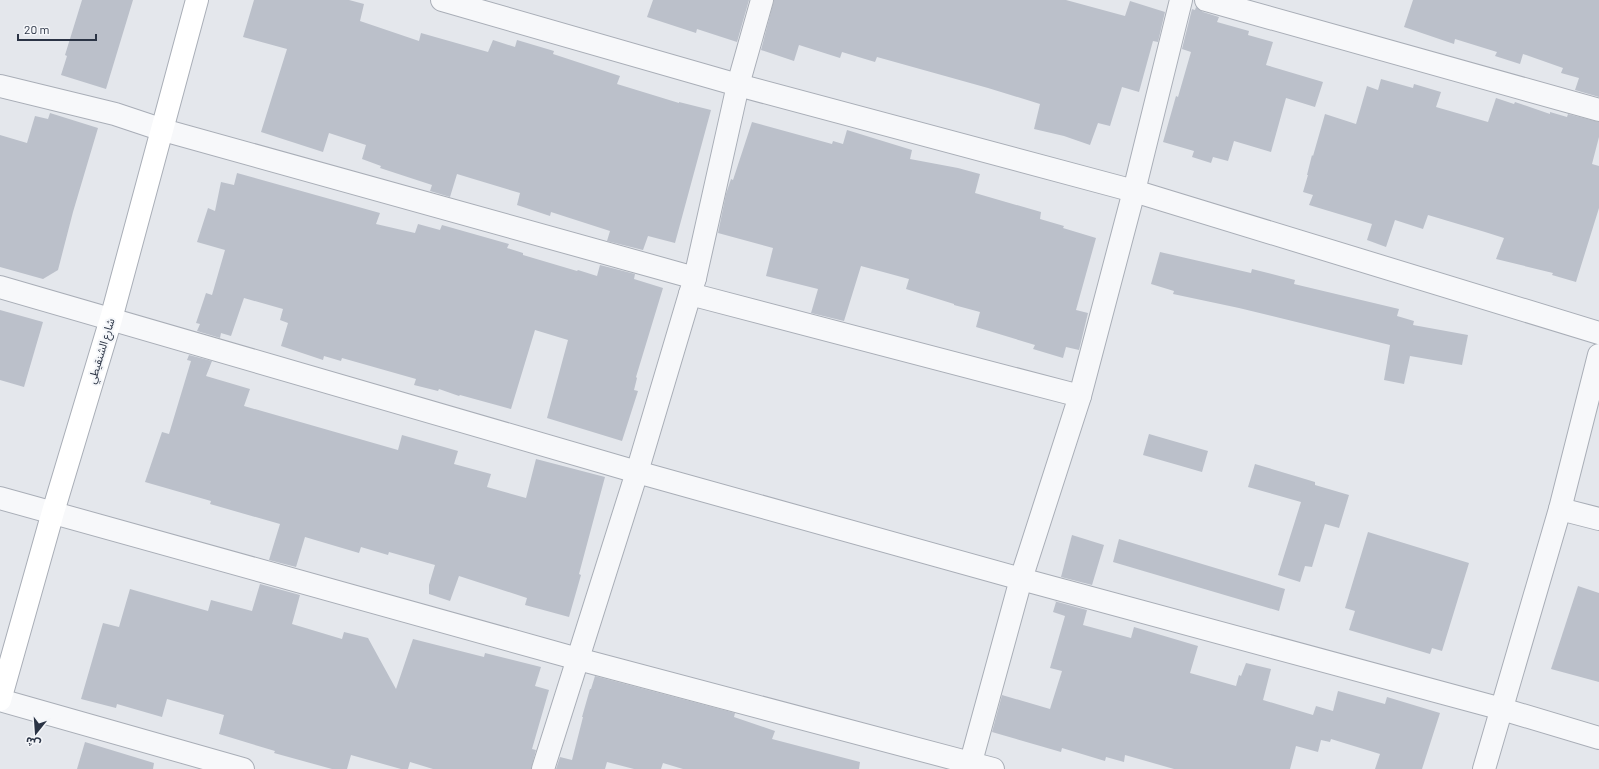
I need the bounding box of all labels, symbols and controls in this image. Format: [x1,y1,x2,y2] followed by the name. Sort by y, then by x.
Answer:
[18,16,96,42] scale bar
[24,22,50,36] text: 20 m
[84,316,120,386] street label: شارع الشنقيطي
[16,713,56,753] north arrow
[24,734,42,751] text: ش

